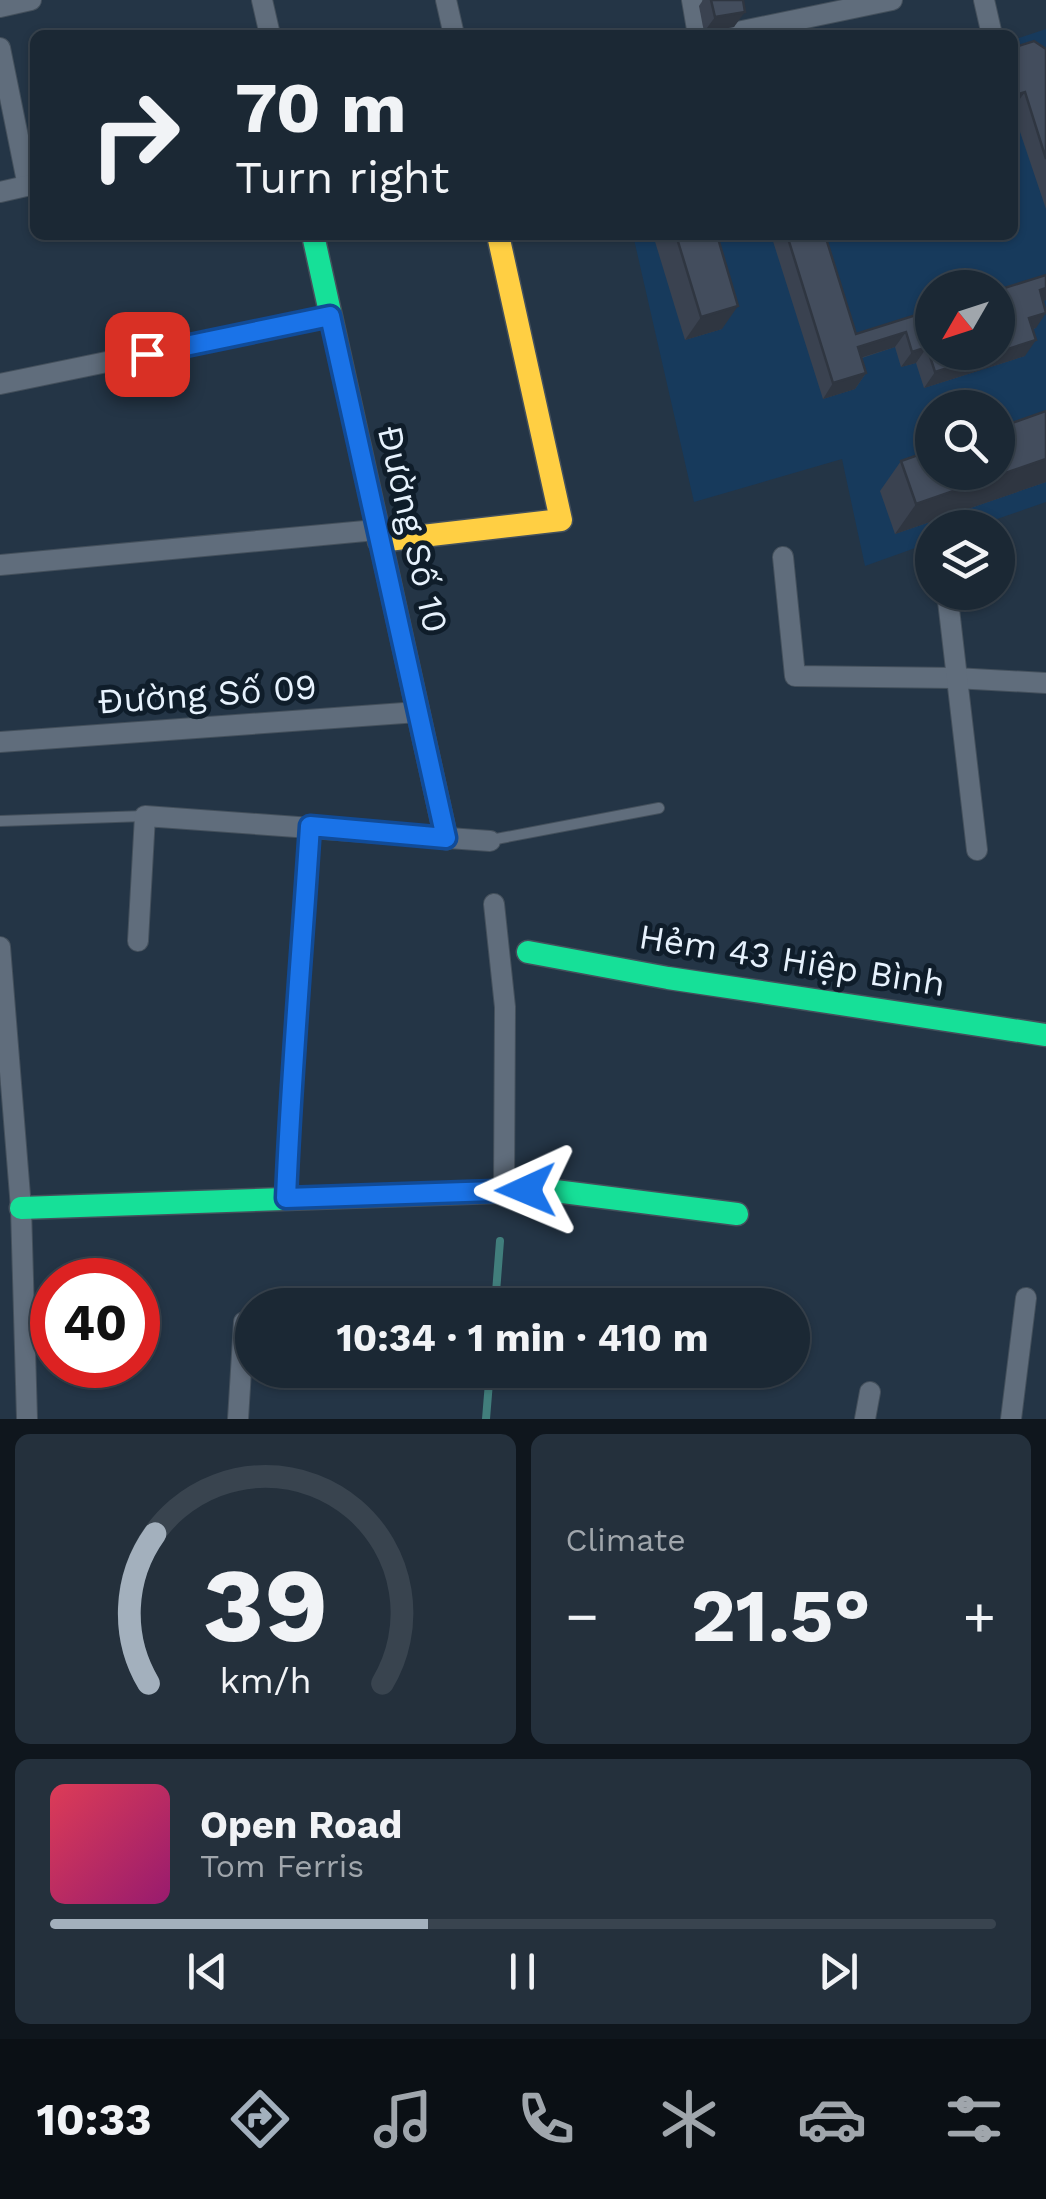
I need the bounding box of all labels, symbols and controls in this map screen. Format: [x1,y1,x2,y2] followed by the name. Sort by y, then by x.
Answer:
[235,67,407,149] text: 70 m
[70,70,200,200] icon: right
[235,151,449,204] text: Turn right
[915,270,1015,370] north arrow
[915,270,1015,610] map controls
[105,312,190,397] pin
[120,327,175,382] icon: arrive
[915,390,1015,490] button: search
[369,422,457,636] street label: Đường Số 10
[915,510,1015,610] button: layers
[96,665,318,723] street label: Đường Số 09
[636,915,948,1005] street label: Hẻm 43 Hiệp Bình
[474,1138,578,1242] position arrow
[30,1258,160,1388] speed limit sign: 40
[336,1316,709,1360] text: 10:34 · 1 min · 410 m
[566,1521,686,1559] text: Climate
[202,1544,328,1666] text: 39
[691,1571,871,1659] text: 21.5°
[566,1584,599,1648] text: −
[963,1584,996,1648] text: +
[219,1660,311,1702] text: km/h
[200,1803,402,1847] text: Open Road
[200,1847,364,1885] text: Tom Ferris
[180,1944,235,1999] icon: previous
[495,1944,550,1999] icon: pause
[811,1944,866,1999] icon: next
[225,2084,295,2154] icon: directions
[368,2084,438,2154] icon: music
[511,2084,581,2154] icon: phone
[654,2084,724,2154] icon: climate
[797,2084,867,2154] icon: car
[939,2084,1009,2154] icon: filters
[36,2093,152,2146] text: 10:33

